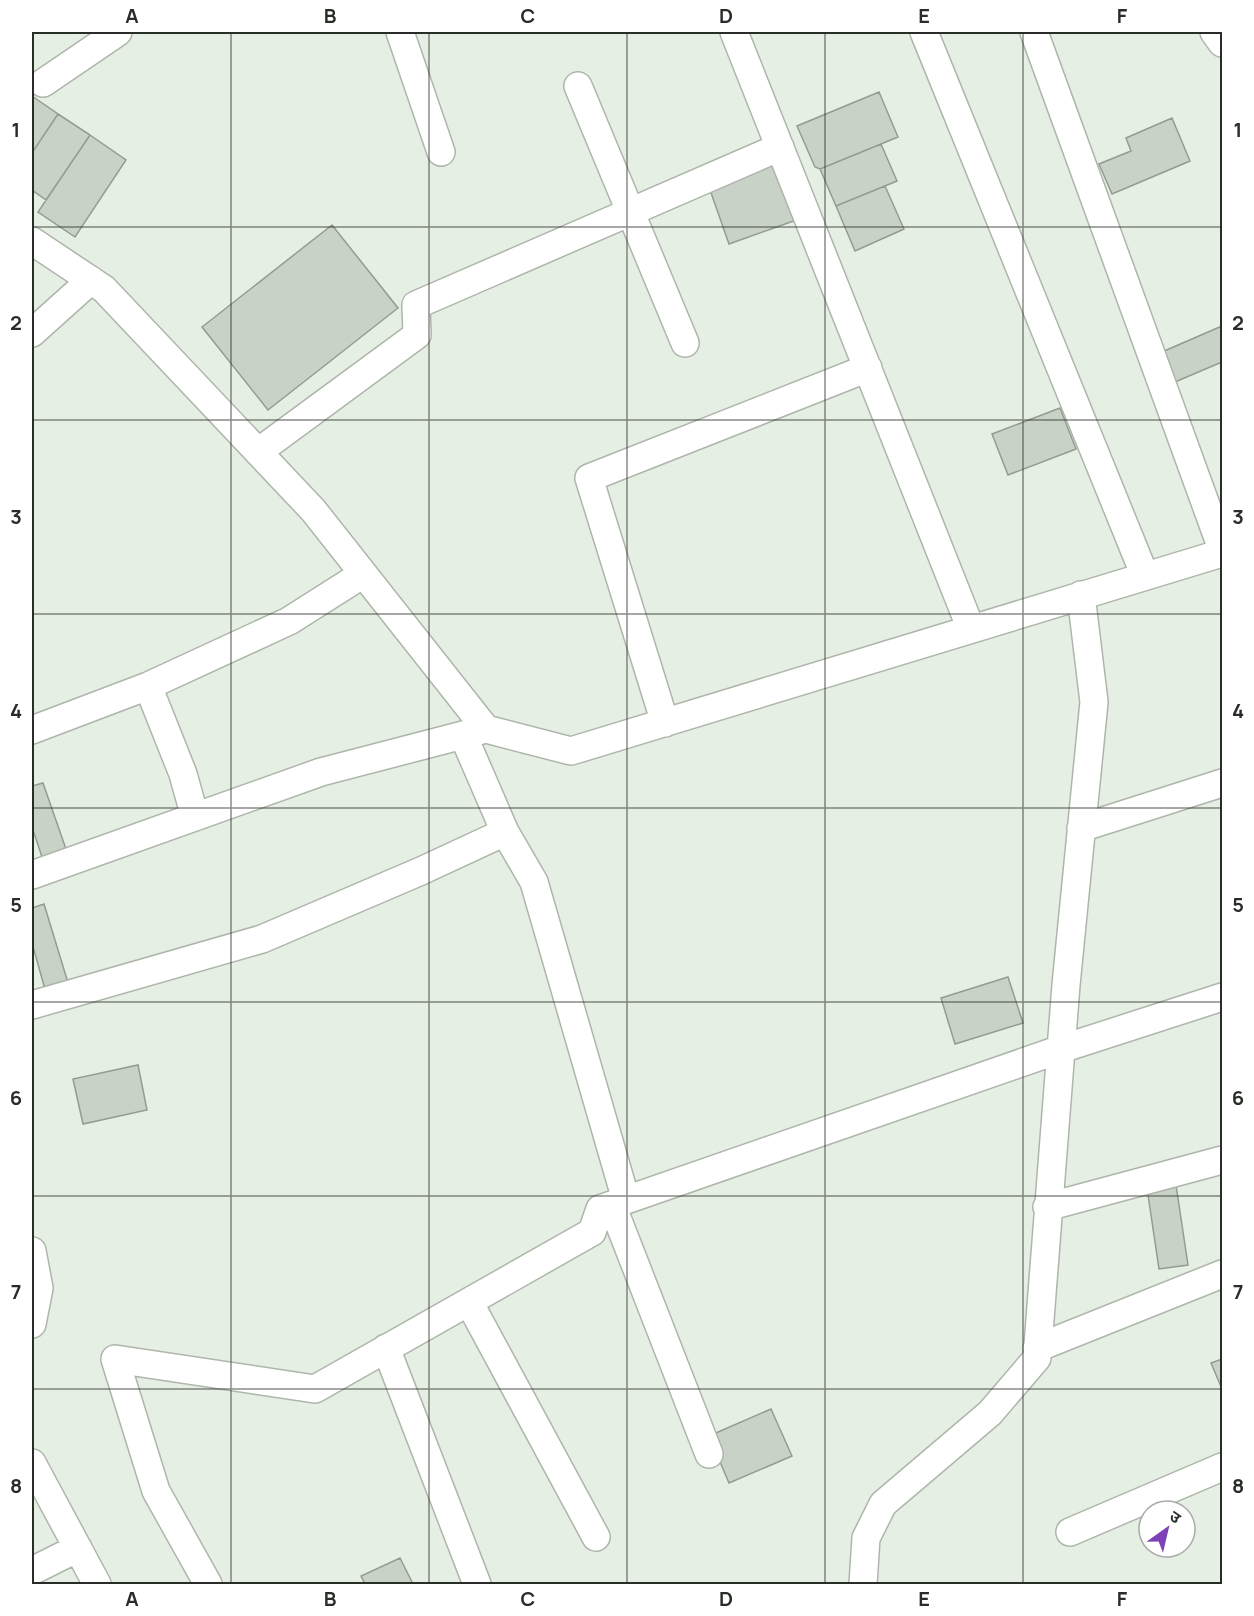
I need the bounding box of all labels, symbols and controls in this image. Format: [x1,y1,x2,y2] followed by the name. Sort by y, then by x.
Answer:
[125,2,139,29] text: A
[324,2,337,29] text: B
[521,2,535,29] text: C
[719,2,733,29] text: D
[918,2,930,29] text: E
[1117,2,1128,29] text: F
[12,116,20,143] text: 1
[1234,116,1242,143] text: 1
[10,309,22,336] text: 2
[1232,309,1244,336] text: 2
[10,503,22,530] text: 3
[1232,503,1244,530] text: 3
[10,697,22,724] text: 4
[1232,697,1244,724] text: 4
[10,891,22,918] text: 5
[1232,891,1244,918] text: 5
[10,1084,22,1111] text: 6
[1232,1084,1244,1111] text: 6
[11,1278,21,1305] text: 7
[1233,1278,1243,1305] text: 7
[10,1472,22,1499] text: 8
[1232,1472,1244,1499] text: 8
[1137,1499,1197,1559] north arrow
[1165,1505,1186,1529] text: उ
[125,1585,139,1612] text: A
[324,1585,337,1612] text: B
[521,1585,535,1612] text: C
[719,1585,733,1612] text: D
[918,1585,930,1612] text: E
[1117,1585,1128,1612] text: F

